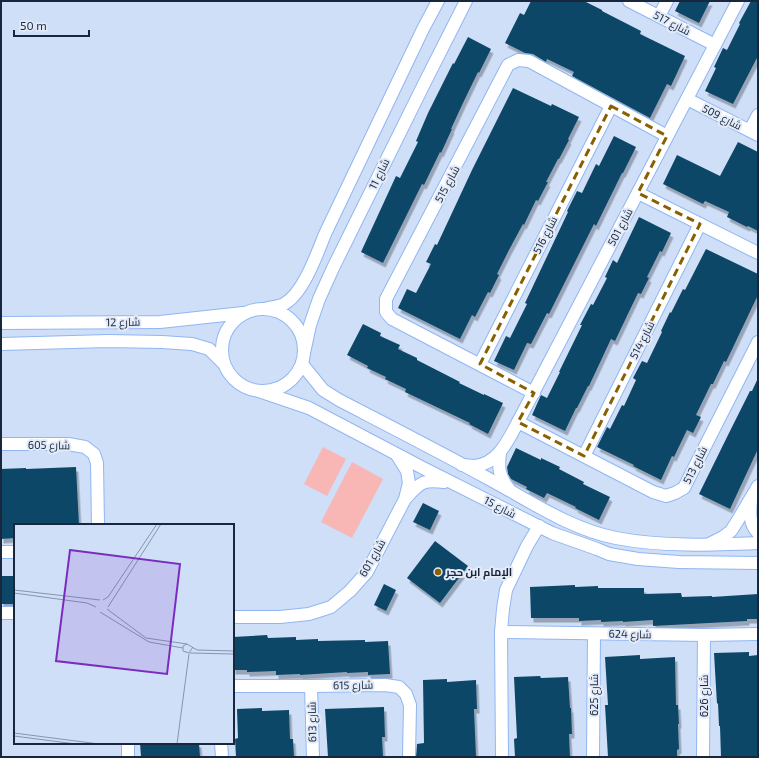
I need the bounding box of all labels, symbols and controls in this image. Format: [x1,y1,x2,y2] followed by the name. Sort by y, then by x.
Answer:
[651,8,693,39] street label: شارع 517
[14,12,89,38] scale bar
[20,18,47,32] text: 50 m
[699,101,744,134] street label: شارع 509
[366,156,393,192] street label: شارع 11
[431,163,463,205] street label: شارع 515
[604,206,637,249] street label: شارع 501
[530,214,561,257] street label: شارع 516
[106,315,140,330] street label: شارع 12
[626,319,658,362] street label: شارع 514
[28,438,70,453] street label: شارع 605
[680,444,711,487] street label: شارع 513
[481,493,518,522] street label: شارع 15
[14,524,234,744] inset map
[356,537,389,580] street label: شارع 601
[445,565,512,580] place label: الإمام ابن حجر
[433,567,443,577] marker: الإمام ابن حجر
[608,627,652,642] street label: شارع 624
[587,674,602,716] street label: شارع 625
[697,675,712,717] street label: شارع 626
[333,678,373,693] street label: شارع 615
[305,702,320,742] street label: شارع 613

